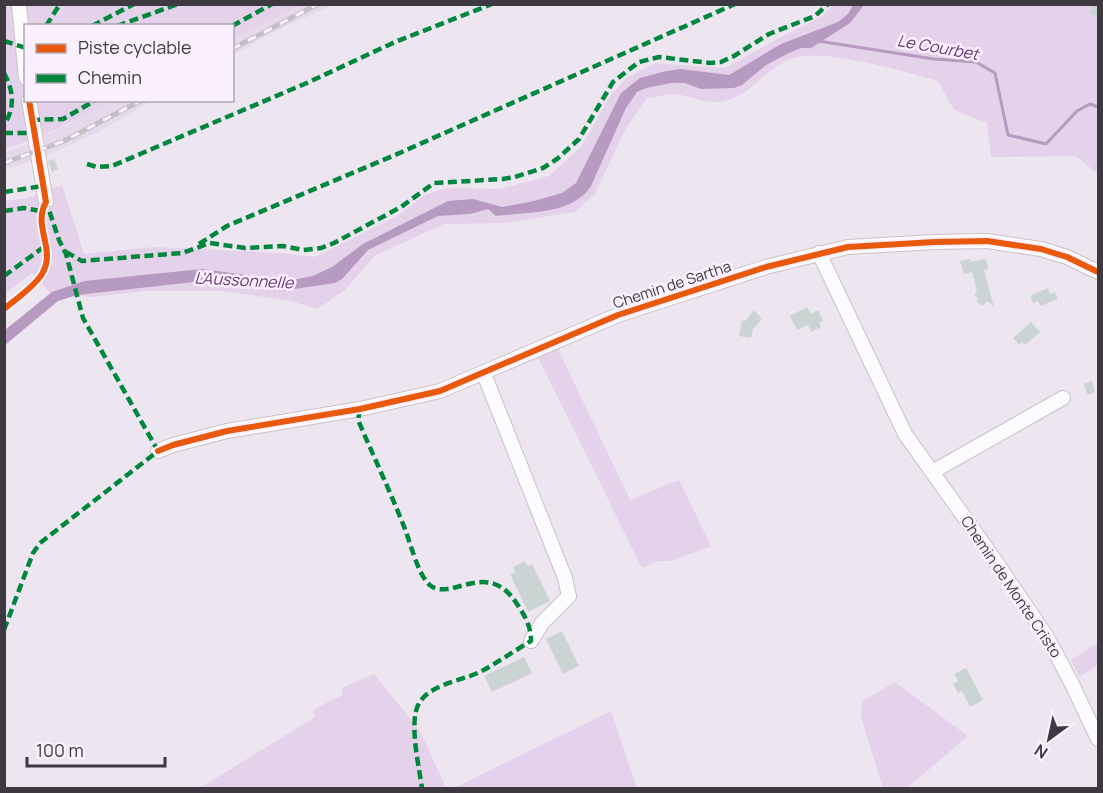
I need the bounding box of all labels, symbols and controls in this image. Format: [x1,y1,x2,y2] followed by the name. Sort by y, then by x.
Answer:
[24,24,234,102] legend
[896,29,982,65] water label: Le Courbet
[78,35,192,59] text: Piste cyclable
[78,65,142,89] text: Chemin
[610,256,734,314] street label: Chemin de Sartha
[194,266,296,294] water label: L'Aussonnelle
[956,512,1067,662] street label: Chemin de Monte Cristo
[1019,709,1079,769] north arrow
[27,730,165,768] scale bar
[36,738,84,762] text: 100 m
[1030,739,1052,764] text: N

